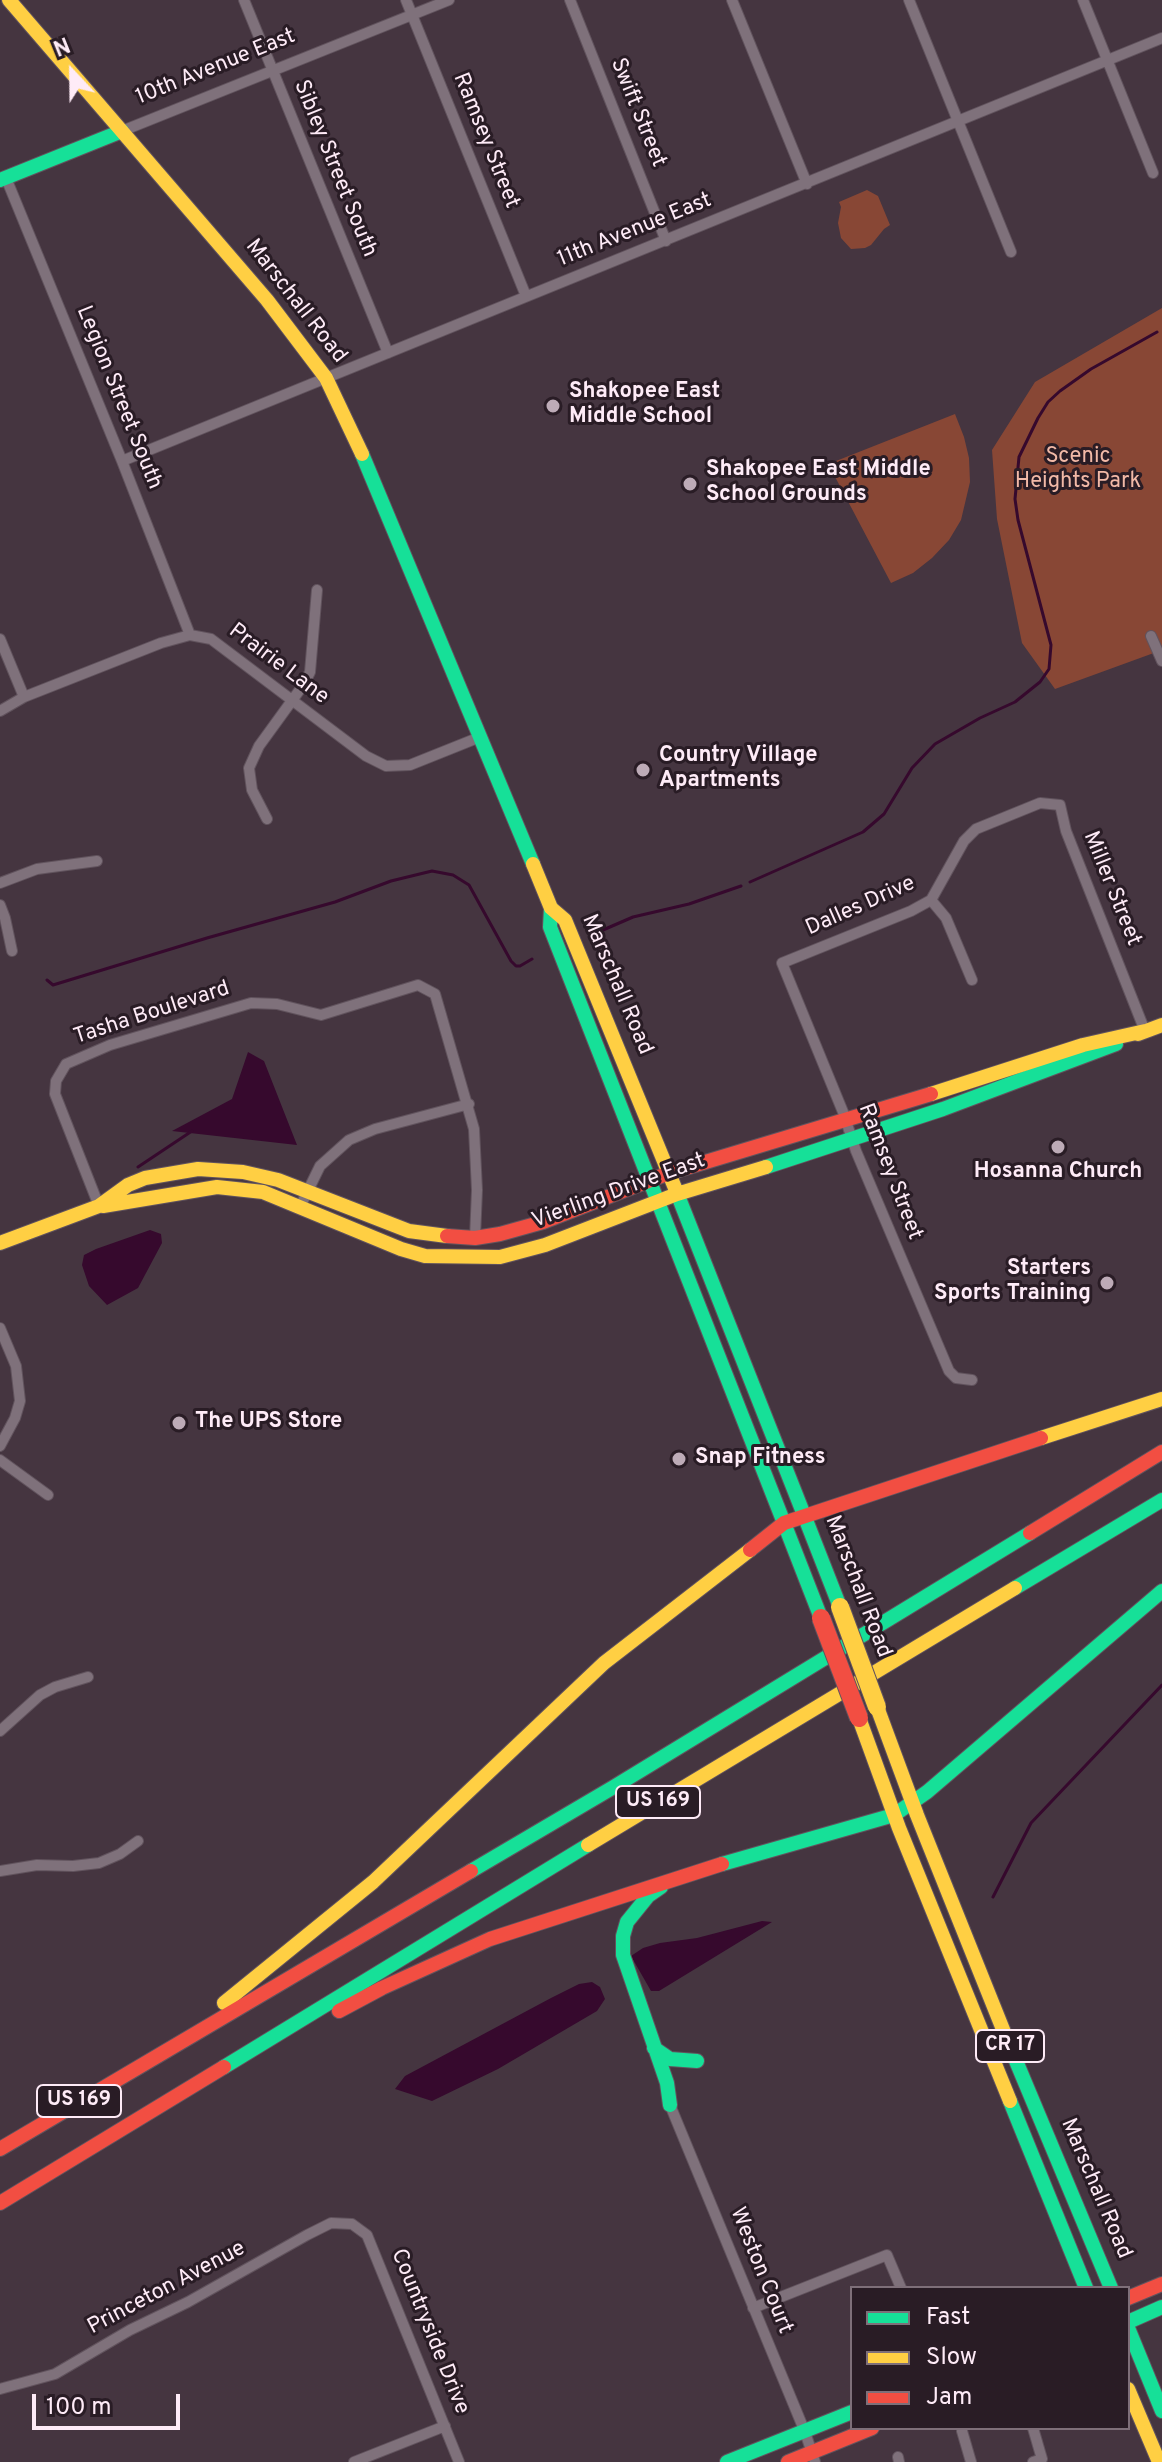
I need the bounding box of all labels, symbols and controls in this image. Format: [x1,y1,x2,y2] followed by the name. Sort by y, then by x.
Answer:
[132,24,300,112] street label: 10th Avenue East
[32,32,112,112] north arrow
[50,34,75,65] text: N
[603,55,671,171] street label: Swift Street
[446,69,524,213] street label: Ramsey Street
[286,77,382,261] street label: Sibley Street South
[554,188,716,274] street label: 11th Avenue East
[238,235,352,369] street label: Marschall Road
[69,302,167,494] street label: Legion Street South
[569,380,720,432] place label: Shakopee East Middle School
[544,397,562,415] marker: Shakopee East Middle School
[1015,445,1141,496] park label: Scenic Heights Park
[706,458,931,510] place label: Shakopee East Middle School Grounds
[681,475,699,493] marker: Shakopee East Middle School Grounds
[223,619,333,711] street label: Prairie Lane
[659,744,817,796] place label: Country Village Apartments
[634,761,652,779] marker: Country Village Apartments
[1076,828,1146,950] street label: Miller Street
[802,871,920,943] street label: Dalles Drive
[575,911,657,1059] street label: Marschall Road
[71,976,233,1052] street label: Tasha Boulevard
[851,1100,927,1244] street label: Ramsey Street
[1049,1138,1067,1156] marker: Hosanna Church
[529,1148,709,1236] street label: Vierling Drive East
[974,1160,1142,1186] place label: Hosanna Church
[934,1257,1091,1308] place label: Starters Sports Training
[1098,1274,1116,1292] marker: Starters Sports Training
[195,1410,342,1436] place label: The UPS Store
[170,1414,188,1432] marker: The UPS Store
[695,1446,826,1472] place label: Snap Fitness
[670,1450,688,1468] marker: Snap Fitness
[818,1512,896,1662] street label: Marschall Road
[616,1786,700,1818] road number: US 169
[976,2030,1044,2062] road number: CR 17
[37,2085,121,2117] road number: US 169
[1054,2115,1136,2263] street label: Marschall Road
[723,2204,797,2338] street label: Weston Court
[84,2236,250,2342] street label: Princeton Avenue
[384,2245,474,2419] street label: Countryside Drive
[850,2286,1130,2430] legend
[926,2303,970,2333] text: Fast
[926,2343,977,2373] text: Slow
[36,2378,184,2428] scale bar
[926,2383,972,2413] text: Jam
[46,2393,112,2423] text: 100 m

